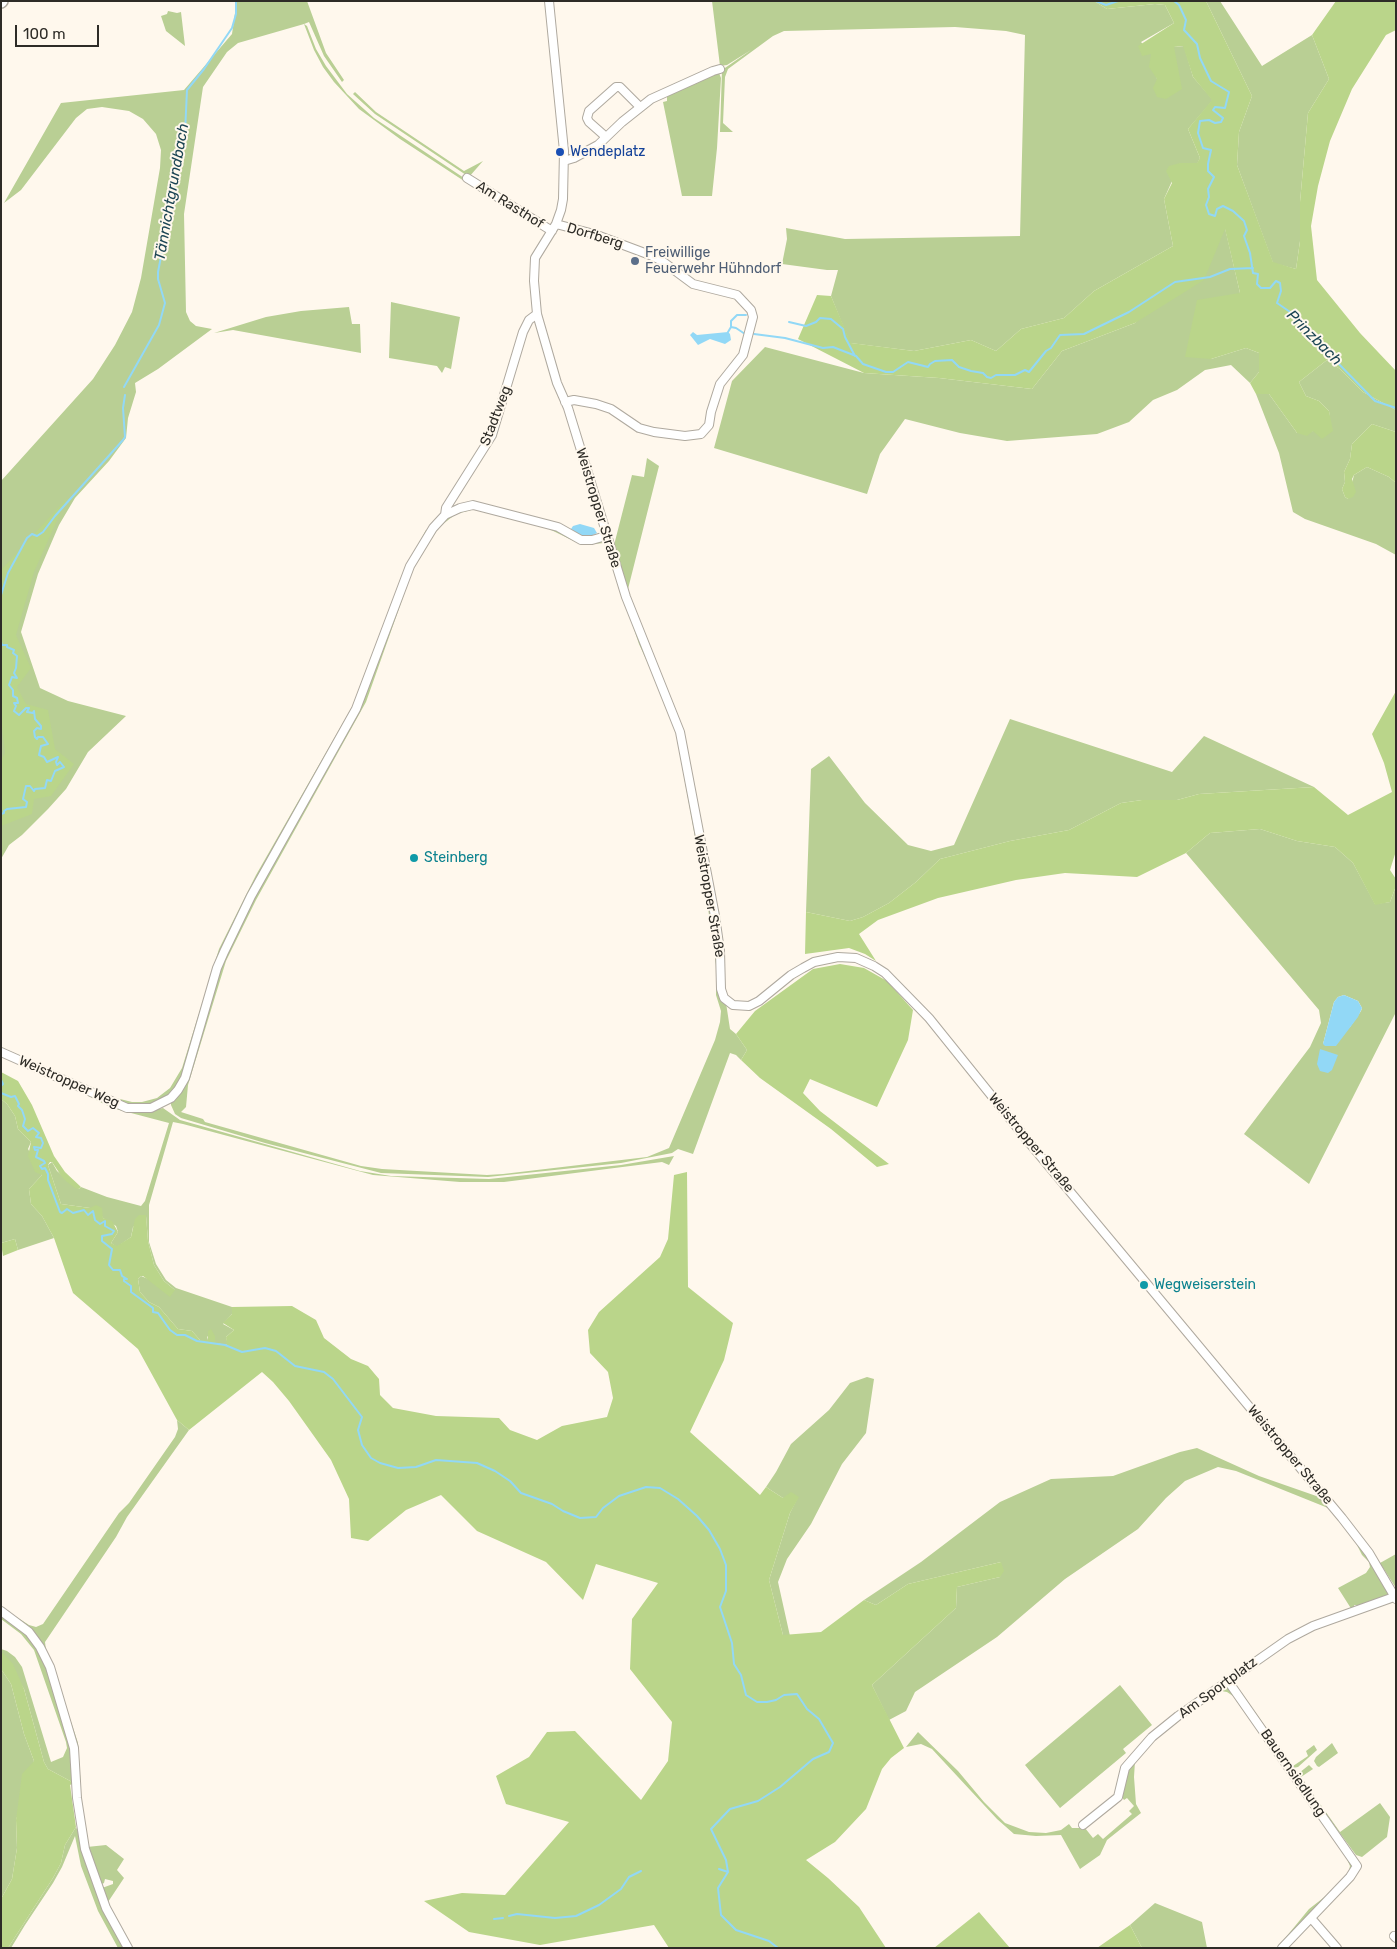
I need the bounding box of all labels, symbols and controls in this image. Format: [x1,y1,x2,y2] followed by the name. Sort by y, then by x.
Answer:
[18,15,101,47] scale bar
[23,25,65,43] text: 100 m
[151,122,193,262] water label: Tännichtgrundbach
[570,144,645,160] place label: Wendeplatz
[554,146,566,158] marker: Wendeplatz
[473,178,547,232] street label: Am Rasthof
[565,219,625,253] street label: Dorfberg
[645,245,781,278] place label: Freiwillige Feuerwehr Hühndorf
[629,255,641,267] marker: Freiwillige Feuerwehr Hühndorf
[1283,307,1345,369] water label: Prinzbach
[477,384,515,448] street label: Stadtweg
[572,446,624,570] street label: Weistropper Straße
[690,833,728,959] street label: Weistropper Straße
[424,850,488,866] place label: Steinberg
[408,852,420,864] marker: Steinberg
[16,1052,122,1112] street label: Weistropper Weg
[985,1090,1077,1196] street label: Weistropper Straße
[1154,1277,1256,1293] place label: Wegweiserstein
[1138,1279,1150,1291] marker: Wegweiserstein
[1244,1402,1336,1508] street label: Weistropper Straße
[1175,1654,1261,1722] street label: Am Sportplatz
[1257,1726,1329,1820] street label: Bauernsiedlung

